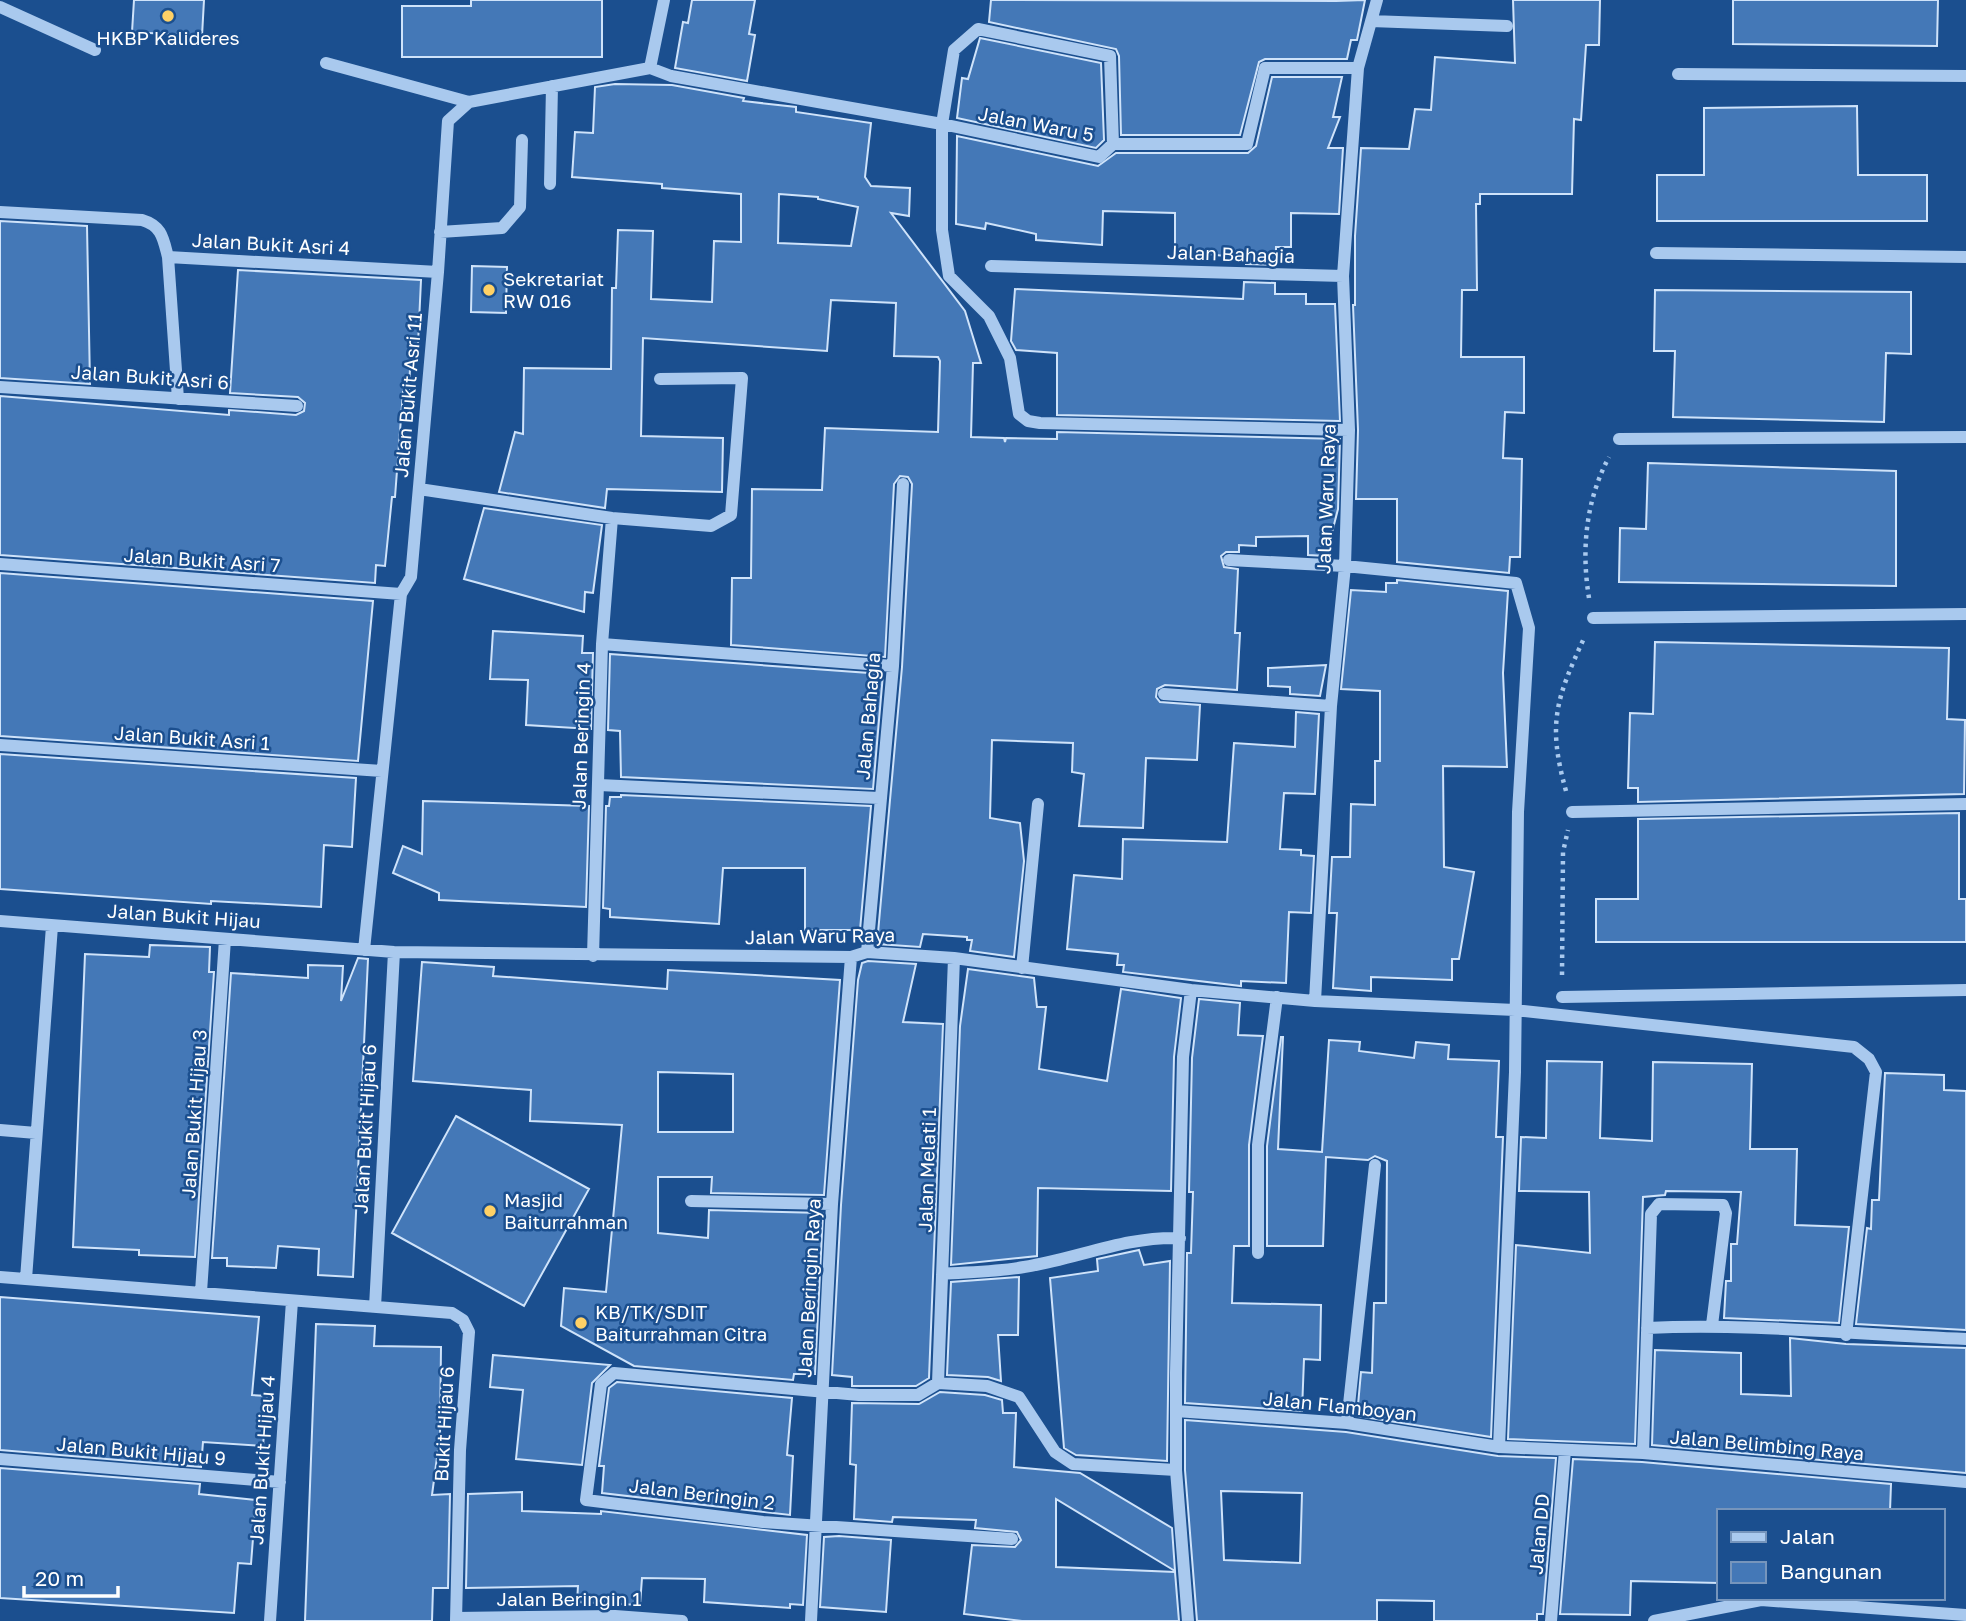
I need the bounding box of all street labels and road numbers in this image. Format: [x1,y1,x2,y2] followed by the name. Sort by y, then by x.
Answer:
[976,101,1096,146] street label: Jalan Waru 5
[191,228,351,259] street label: Jalan Bukit Asri 4
[1167,240,1295,267] street label: Jalan Bahagia
[389,312,426,478] street label: Jalan Bukit Asri 11
[70,360,230,393] street label: Jalan Bukit Asri 6
[1311,423,1340,574] street label: Jalan Waru Raya
[123,543,281,576] street label: Jalan Bukit Asri 7
[850,651,885,781] street label: Jalan Bahagia
[566,662,595,810] street label: Jalan Beringin 4
[113,721,271,754] street label: Jalan Bukit Asri 1
[107,899,262,932] street label: Jalan Bukit Hijau
[745,923,895,948] street label: Jalan Waru Raya
[176,1029,211,1199] street label: Jalan Bukit Hijau 3
[349,1043,380,1214] street label: Jalan Bukit Hijau 6
[913,1107,940,1233] street label: Jalan Melati 1
[792,1198,825,1378] street label: Jalan Beringin Raya
[429,1366,458,1482] street label: Bukit Hijau 6
[244,1374,279,1546] street label: Jalan Bukit Hijau 4
[1262,1386,1418,1425] street label: Jalan Flamboyan
[1669,1425,1865,1464] street label: Jalan Belimbing Raya
[55,1432,227,1469] street label: Jalan Bukit Hijau 9
[628,1473,776,1514] street label: Jalan Beringin 2
[1524,1493,1553,1575] street label: Jalan DD
[497,1587,641,1610] street label: Jalan Beringin 1

